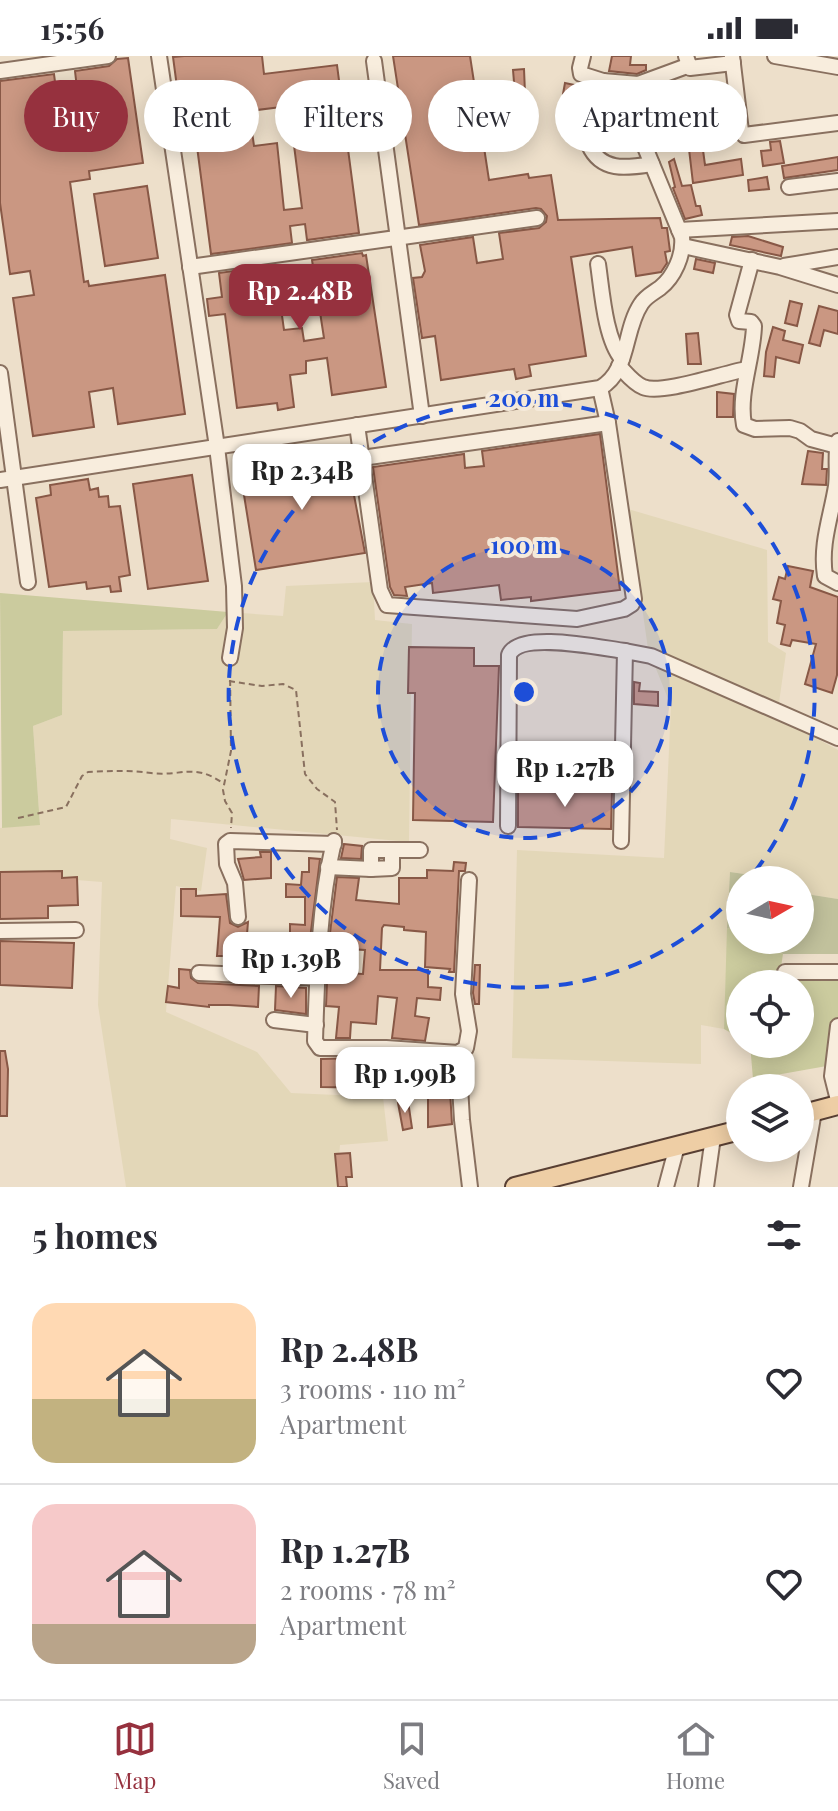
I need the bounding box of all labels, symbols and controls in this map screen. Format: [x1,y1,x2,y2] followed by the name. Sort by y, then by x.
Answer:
[40,8,104,48] text: 15:56
[24,80,128,152] chip: Buy
[144,80,259,152] chip: Rent
[275,80,412,152] chip: Filters
[428,80,539,152] chip: New
[555,80,747,152] chip: Apartment
[217,264,383,332] pin: Rp 2.48B
[247,272,353,307] text: Rp 2.48B
[489,381,560,413] text: 200 m
[219,444,385,512] pin: Rp 2.34B
[250,452,354,487] text: Rp 2.34B
[490,528,558,560] text: 100 m
[510,678,538,706] centre of rings
[482,741,648,809] pin: Rp 1.27B
[515,749,615,784] text: Rp 1.27B
[726,866,814,954] north arrow
[726,866,814,1162] map controls
[208,932,374,1000] pin: Rp 1.39B
[241,940,341,975] text: Rp 1.39B
[726,970,814,1058] button: locate
[322,1047,488,1115] pin: Rp 1.99B
[354,1055,456,1090] text: Rp 1.99B
[726,1074,814,1162] button: layers
[32,1212,158,1258] text: 5 homes
[762,1213,806,1257] icon: filters
[280,1325,418,1371] text: Rp 2.48B
[96,1335,192,1431] icon: home
[762,1361,806,1405] icon: heart
[280,1371,465,1406] text: 3 rooms · 110 m²
[280,1406,406,1441] text: Apartment
[280,1526,410,1572] text: Rp 1.27B
[96,1536,192,1632] icon: home
[762,1562,806,1606] icon: heart
[280,1572,455,1607] text: 2 rooms · 78 m²
[280,1607,406,1642] text: Apartment
[113,1717,157,1795] tab: Map
[383,1717,440,1795] tab: Saved
[666,1717,725,1795] tab: Home

